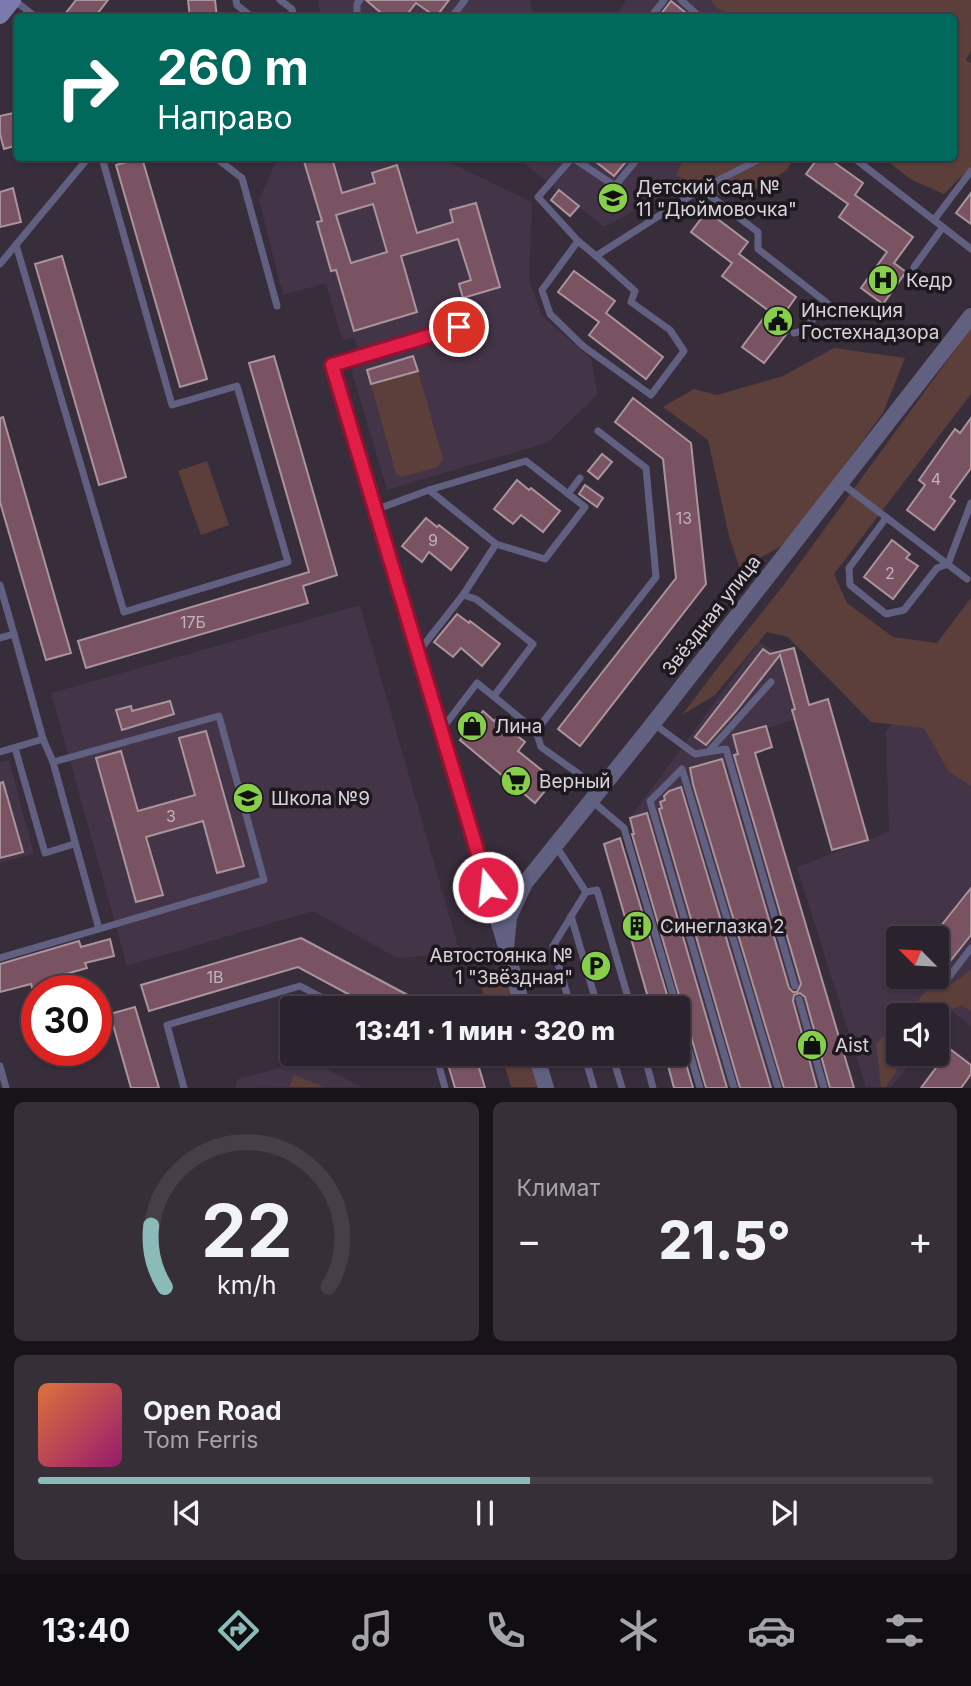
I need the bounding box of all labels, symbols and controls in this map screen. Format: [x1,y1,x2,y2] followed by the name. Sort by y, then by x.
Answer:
[157,38,309,97] text: 260 m
[42,42,133,133] icon: right
[157,98,293,137] text: Направо
[636,176,797,221] place label: Детский сад № 11 "Дюймовочка"
[596,181,630,215] school or university icon: Детский сад № 11 "Дюймовочка"
[866,263,900,297] hospital icon: Кедр
[906,269,953,292] place label: Кедр
[429,297,489,357] pin
[801,299,939,344] place label: Инспекция Гостехнадзора
[761,304,795,338] public building icon: Инспекция Гостехнадзора
[440,308,478,346] icon: arrive
[931,469,941,489] house number: 4
[676,508,692,528] house number: 13
[428,530,438,550] house number: 9
[657,550,766,680] street label: Звёздная улица
[885,563,895,583] house number: 2
[180,612,206,632] house number: 17Б
[455,709,489,743] shop icon: Лина
[495,715,542,738] place label: Лина
[499,764,533,798] supermarket icon: Верный
[539,770,611,793] place label: Верный
[231,781,265,815] school or university icon: Школа №9
[271,787,370,810] place label: Школа №9
[166,806,176,826] house number: 3
[451,850,525,924] position arrow
[620,909,654,943] building icon: Синеглазка 2
[660,915,785,938] place label: Синеглазка 2
[886,926,948,989] north arrow
[886,926,949,1066] map controls
[430,944,573,989] place label: Автостоянка № 1 "Звёздная"
[579,949,613,983] parking icon: Автостоянка № 1 "Звёздная"
[207,967,223,987] house number: 1В
[21,975,112,1066] speed limit sign: 30
[886,1003,949,1066] button: sound
[355,1015,615,1046] text: 13:41 · 1 мин · 320 m
[795,1028,829,1062] shop icon: Aist
[835,1034,869,1057] place label: Aist
[517,1174,600,1202] text: Климат
[200,1187,292,1276] text: 22
[659,1209,791,1272] text: 21.5°
[517,1217,542,1263] text: −
[908,1217,933,1263] text: +
[217,1270,276,1300] text: km/h
[143,1395,282,1426] text: Open Road
[143,1426,258,1454] text: Tom Ferris
[168,1494,206,1532] icon: previous
[466,1494,504,1532] icon: pause
[765,1494,803,1532] icon: next
[214,1606,263,1655] icon: directions
[348,1606,397,1655] icon: music
[481,1606,530,1655] icon: phone
[614,1606,663,1655] icon: climate
[747,1606,796,1655] icon: car
[880,1606,929,1655] icon: filters
[42,1611,130,1650] text: 13:40

